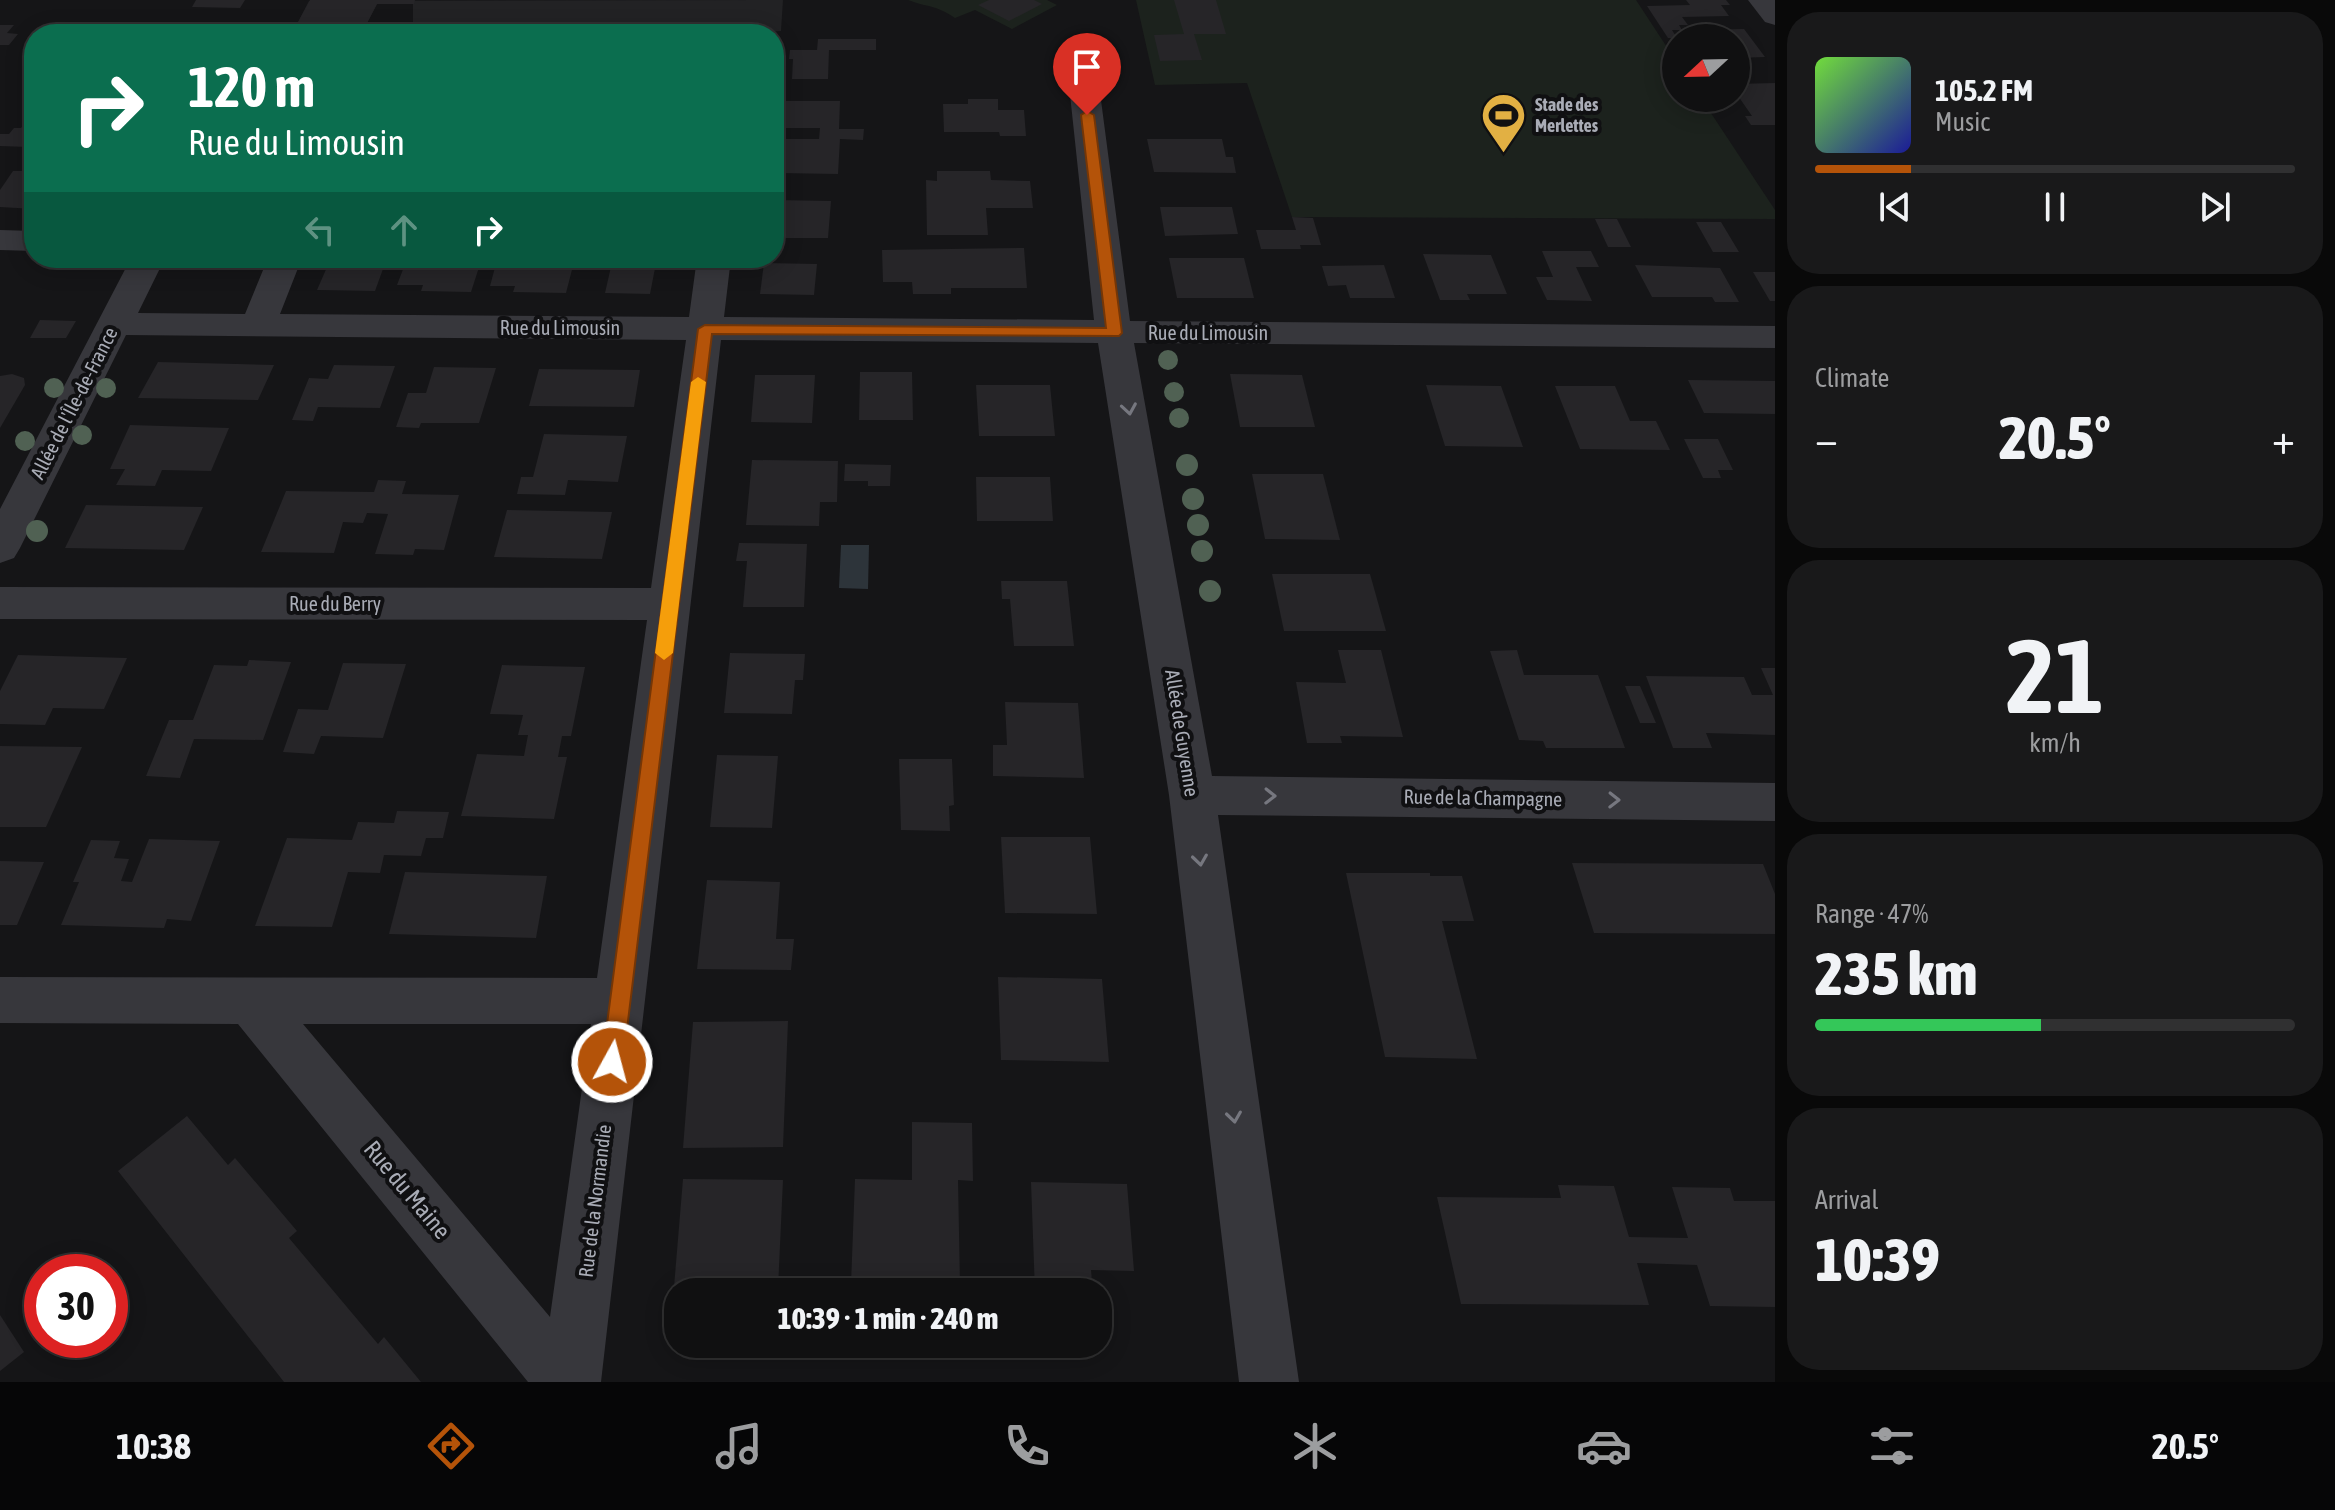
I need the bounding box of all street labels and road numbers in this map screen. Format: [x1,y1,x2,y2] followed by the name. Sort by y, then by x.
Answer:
[500,316,620,339] street label: Rue du Limousin
[1148,321,1268,344] street label: Rue du Limousin
[25,323,122,483] street label: Allée de l'Île-de-France
[289,592,381,615] street label: Rue du Berry
[1161,668,1204,798] street label: Allée de Guyenne
[1403,785,1563,810] street label: Rue de la Champagne
[574,1123,615,1279] street label: Rue de la Normandie
[359,1135,456,1244] street label: Rue du Maine

